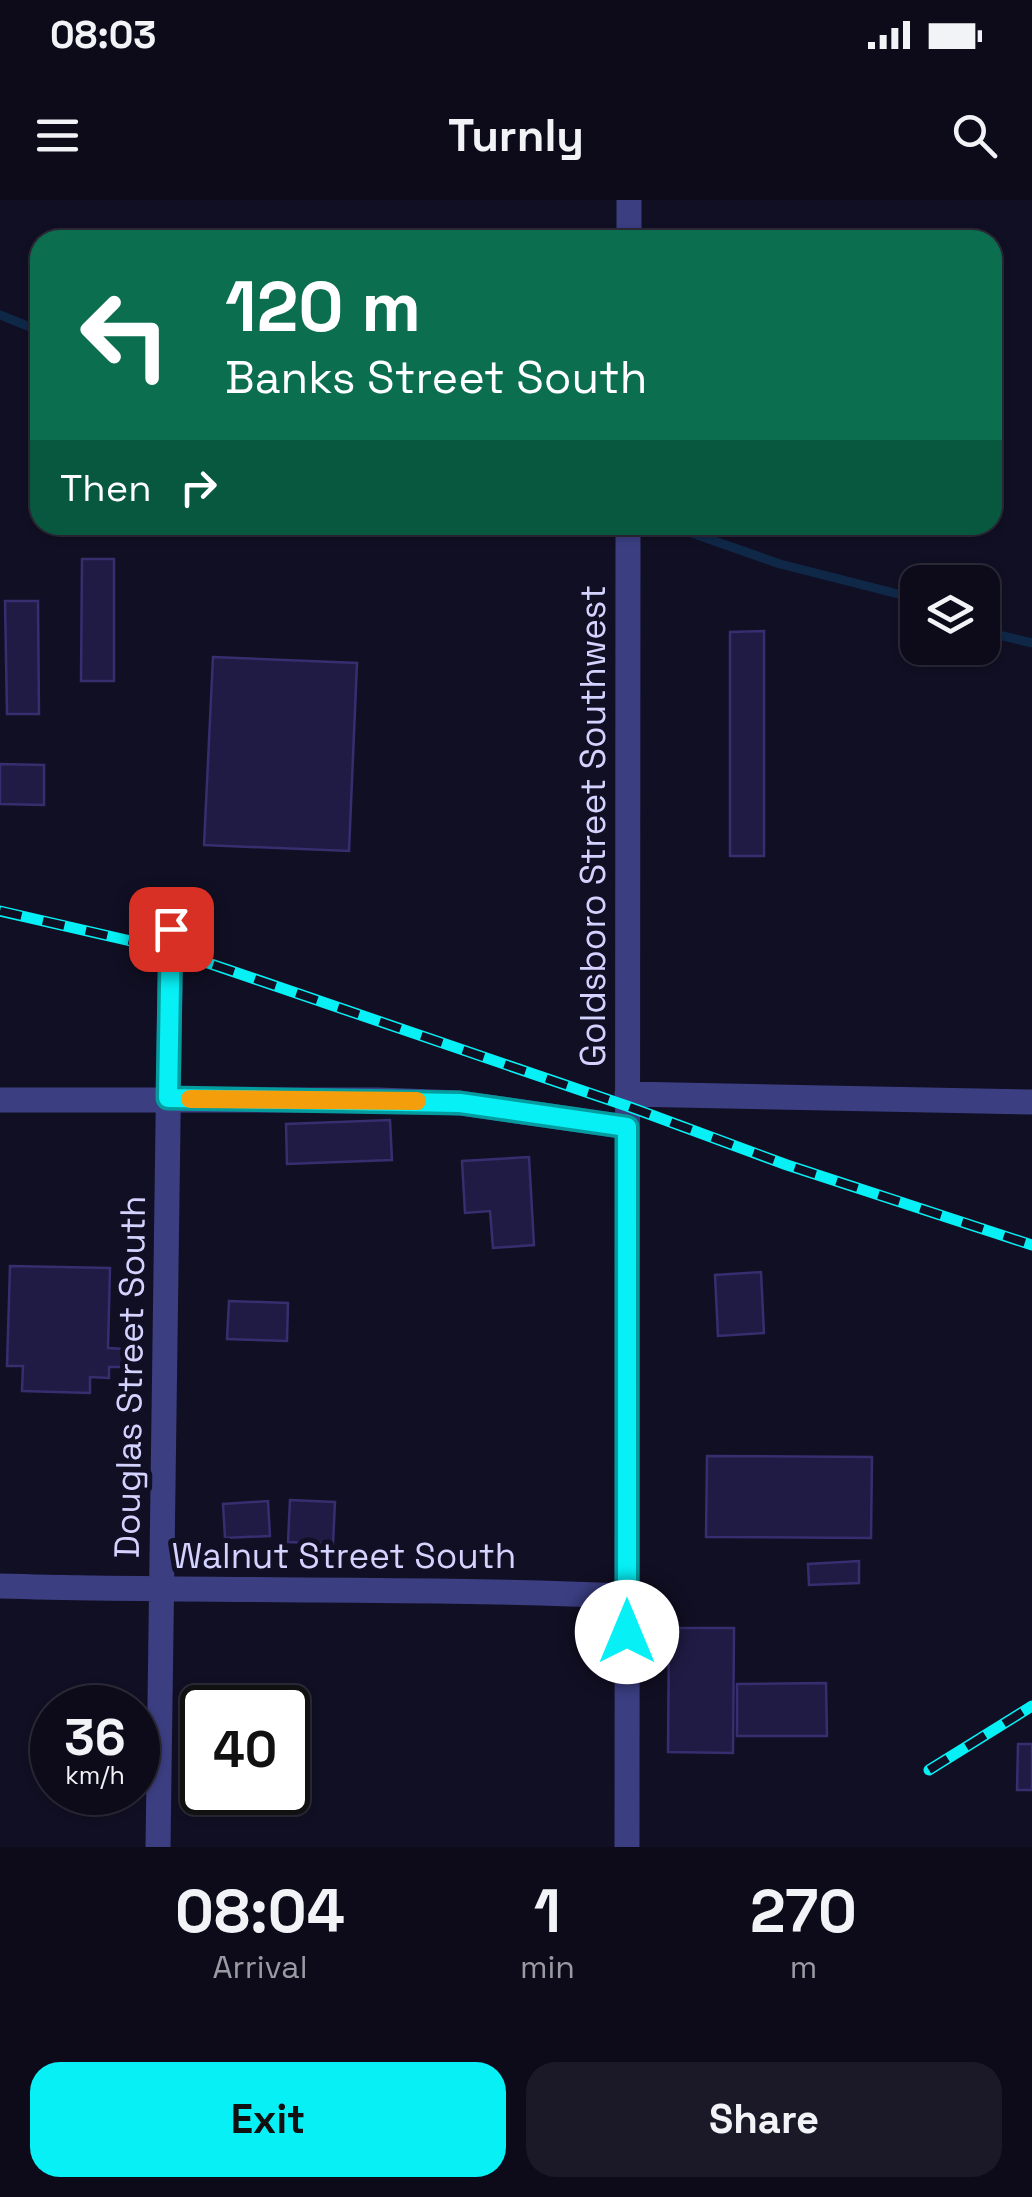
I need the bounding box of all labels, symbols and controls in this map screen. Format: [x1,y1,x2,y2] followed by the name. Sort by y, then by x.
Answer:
[50,11,156,59] text: 08:03
[448,107,584,164] text: Turnly
[30,108,85,163] icon: menu
[947,108,1002,163] icon: search
[225,262,421,351] text: 120 m
[60,270,190,400] icon: left
[225,349,647,406] text: Banks Street South
[171,460,226,515] icon: right
[60,464,151,512] text: Then
[900,565,1000,665] map controls
[900,565,1000,665] button: layers
[571,585,615,1067] street label: Goldsboro Street Southwest
[129,887,214,972] pin
[144,902,199,957] icon: arrive
[105,1195,155,1559] street label: Douglas Street South
[172,1534,516,1578] street label: Walnut Street South
[575,1580,679,1684] position arrow
[180,1685,310,1815] speed limit sign: 40
[64,1706,126,1770] text: 36
[65,1759,125,1791] text: km/h
[175,1873,345,1950] text: 08:04
[534,1873,561,1950] text: 1
[750,1873,857,1950] text: 270
[212,1947,308,1987] text: Arrival
[520,1947,575,1987] text: min
[790,1947,817,1987] text: m
[30,2062,506,2177] button: Exit
[526,2062,1002,2177] button: Share

